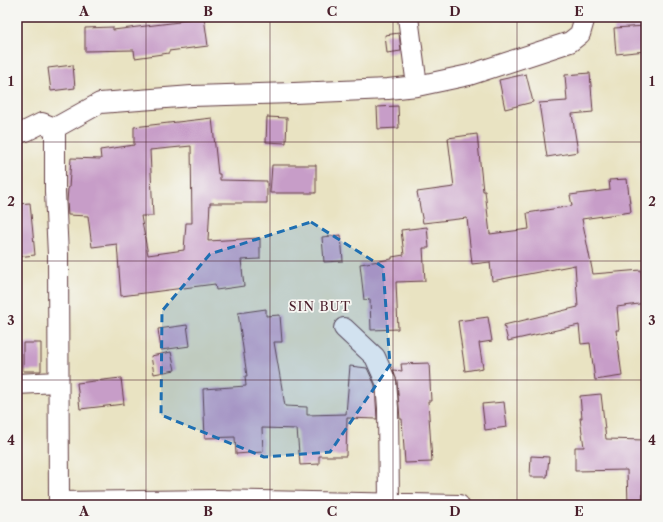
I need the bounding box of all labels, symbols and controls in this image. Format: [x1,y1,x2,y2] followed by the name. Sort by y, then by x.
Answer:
[78,3,90,19] text: A
[203,3,213,19] text: B
[327,3,337,19] text: C
[449,3,461,19] text: D
[574,3,584,19] text: E
[8,73,14,89] text: 1
[649,73,655,89] text: 1
[7,193,15,209] text: 2
[648,193,656,209] text: 2
[289,298,351,314] district label: SIN BUT
[7,312,15,328] text: 3
[648,312,656,328] text: 3
[7,432,15,448] text: 4
[648,432,656,448] text: 4
[78,503,90,519] text: A
[203,503,213,519] text: B
[327,503,337,519] text: C
[449,503,461,519] text: D
[574,503,584,519] text: E

